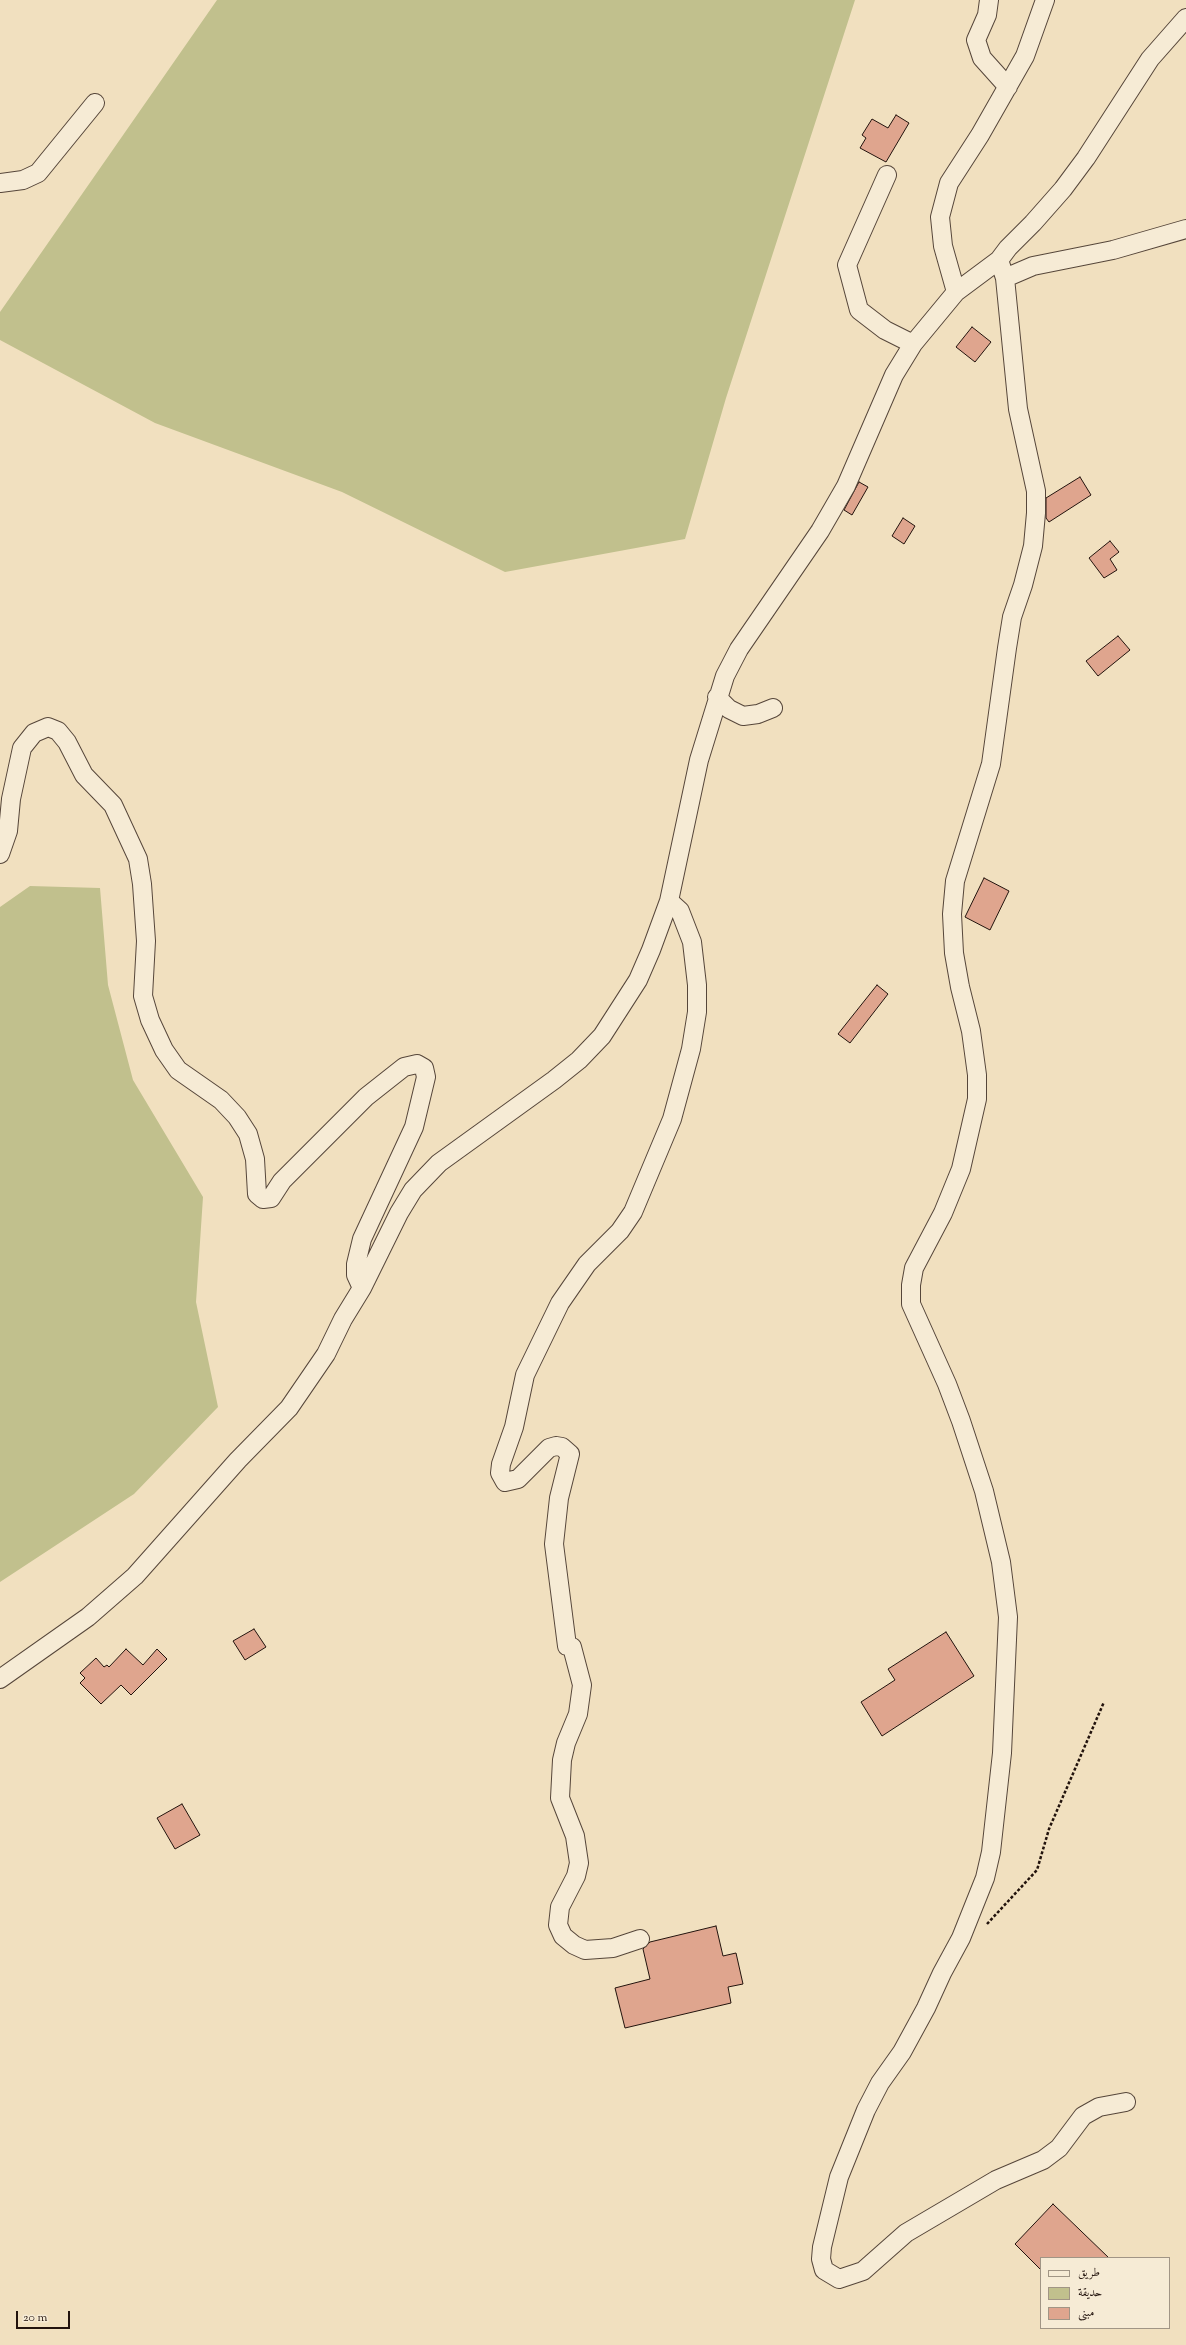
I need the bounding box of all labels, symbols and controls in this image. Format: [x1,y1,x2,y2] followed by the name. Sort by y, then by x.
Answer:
[1040,2257,1170,2329] legend
[1078,2264,1100,2282] text: طريق
[1078,2284,1102,2302] text: حديقة
[18,2303,72,2329] scale bar
[1078,2304,1094,2322] text: مبنى
[23,2309,47,2327] text: 20 m

